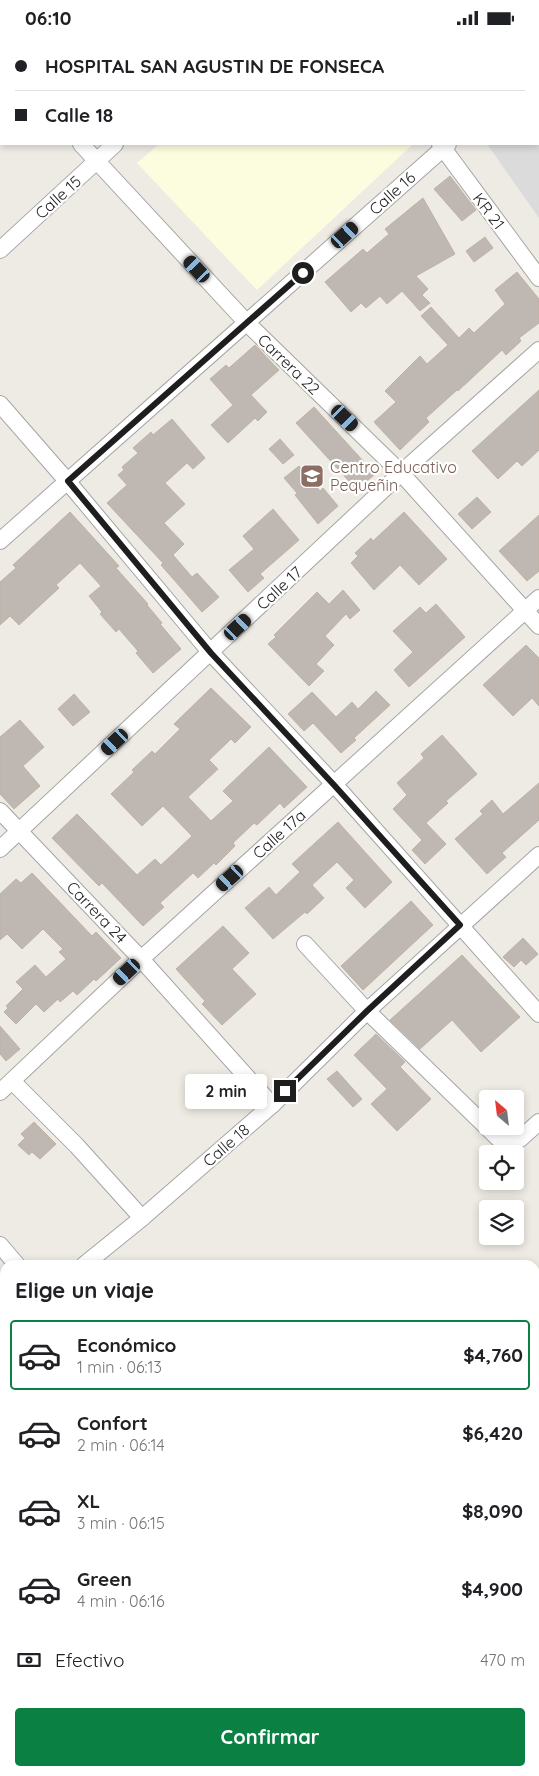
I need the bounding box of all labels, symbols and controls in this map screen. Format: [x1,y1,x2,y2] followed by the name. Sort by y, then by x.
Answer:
[25,6,71,30] text: 06:10
[45,54,384,78] text: HOSPITAL SAN AGUSTIN DE FONSECA
[45,103,113,127] text: Calle 18
[365,167,420,219] street label: Calle 16
[31,171,85,223] street label: Calle 15
[469,189,509,233] street label: KR 21
[328,219,361,251] car
[181,253,212,285] car
[292,262,314,284] route start
[254,329,324,399] street label: Carrera 22
[328,402,361,434] car
[330,457,457,495] place label: Centro Educativo Pequeñin
[299,463,325,489] school or university icon: Centro Educativo Pequeñin
[252,562,306,614] street label: Calle 17
[221,611,254,643] car
[98,726,131,758] car
[248,805,310,863] street label: Calle 17a
[213,862,246,894] car
[63,877,131,947] street label: Carrera 24
[110,956,143,988] car
[185,1073,268,1109] callout: 2 min
[274,1080,296,1102] route end
[205,1081,247,1101] text: 2 min
[479,1090,524,1135] north arrow
[479,1090,524,1245] map controls
[199,1119,253,1171] street label: Calle 18
[479,1145,524,1190] button: locate
[479,1200,524,1245] button: layers
[15,1276,154,1304] text: Elige un viaje
[17,1333,62,1378] icon: car
[77,1333,176,1357] text: Económico
[463,1343,523,1367] text: $4,760
[77,1357,162,1377] text: 1 min · 06:13
[17,1411,62,1456] icon: car
[77,1411,148,1435] text: Confort
[462,1421,523,1445] text: $6,420
[77,1435,165,1455] text: 2 min · 06:14
[17,1489,62,1534] icon: car
[77,1489,100,1513] text: XL
[462,1499,523,1523] text: $8,090
[77,1513,165,1533] text: 3 min · 06:15
[17,1567,62,1612] icon: car
[77,1567,132,1591] text: Green
[461,1577,523,1601] text: $4,900
[77,1591,165,1611] text: 4 min · 06:16
[15,1646,43,1674] icon: cash
[55,1648,124,1672] text: Efectivo
[480,1650,525,1670] text: 470 m
[15,1708,525,1766] button: Confirmar

